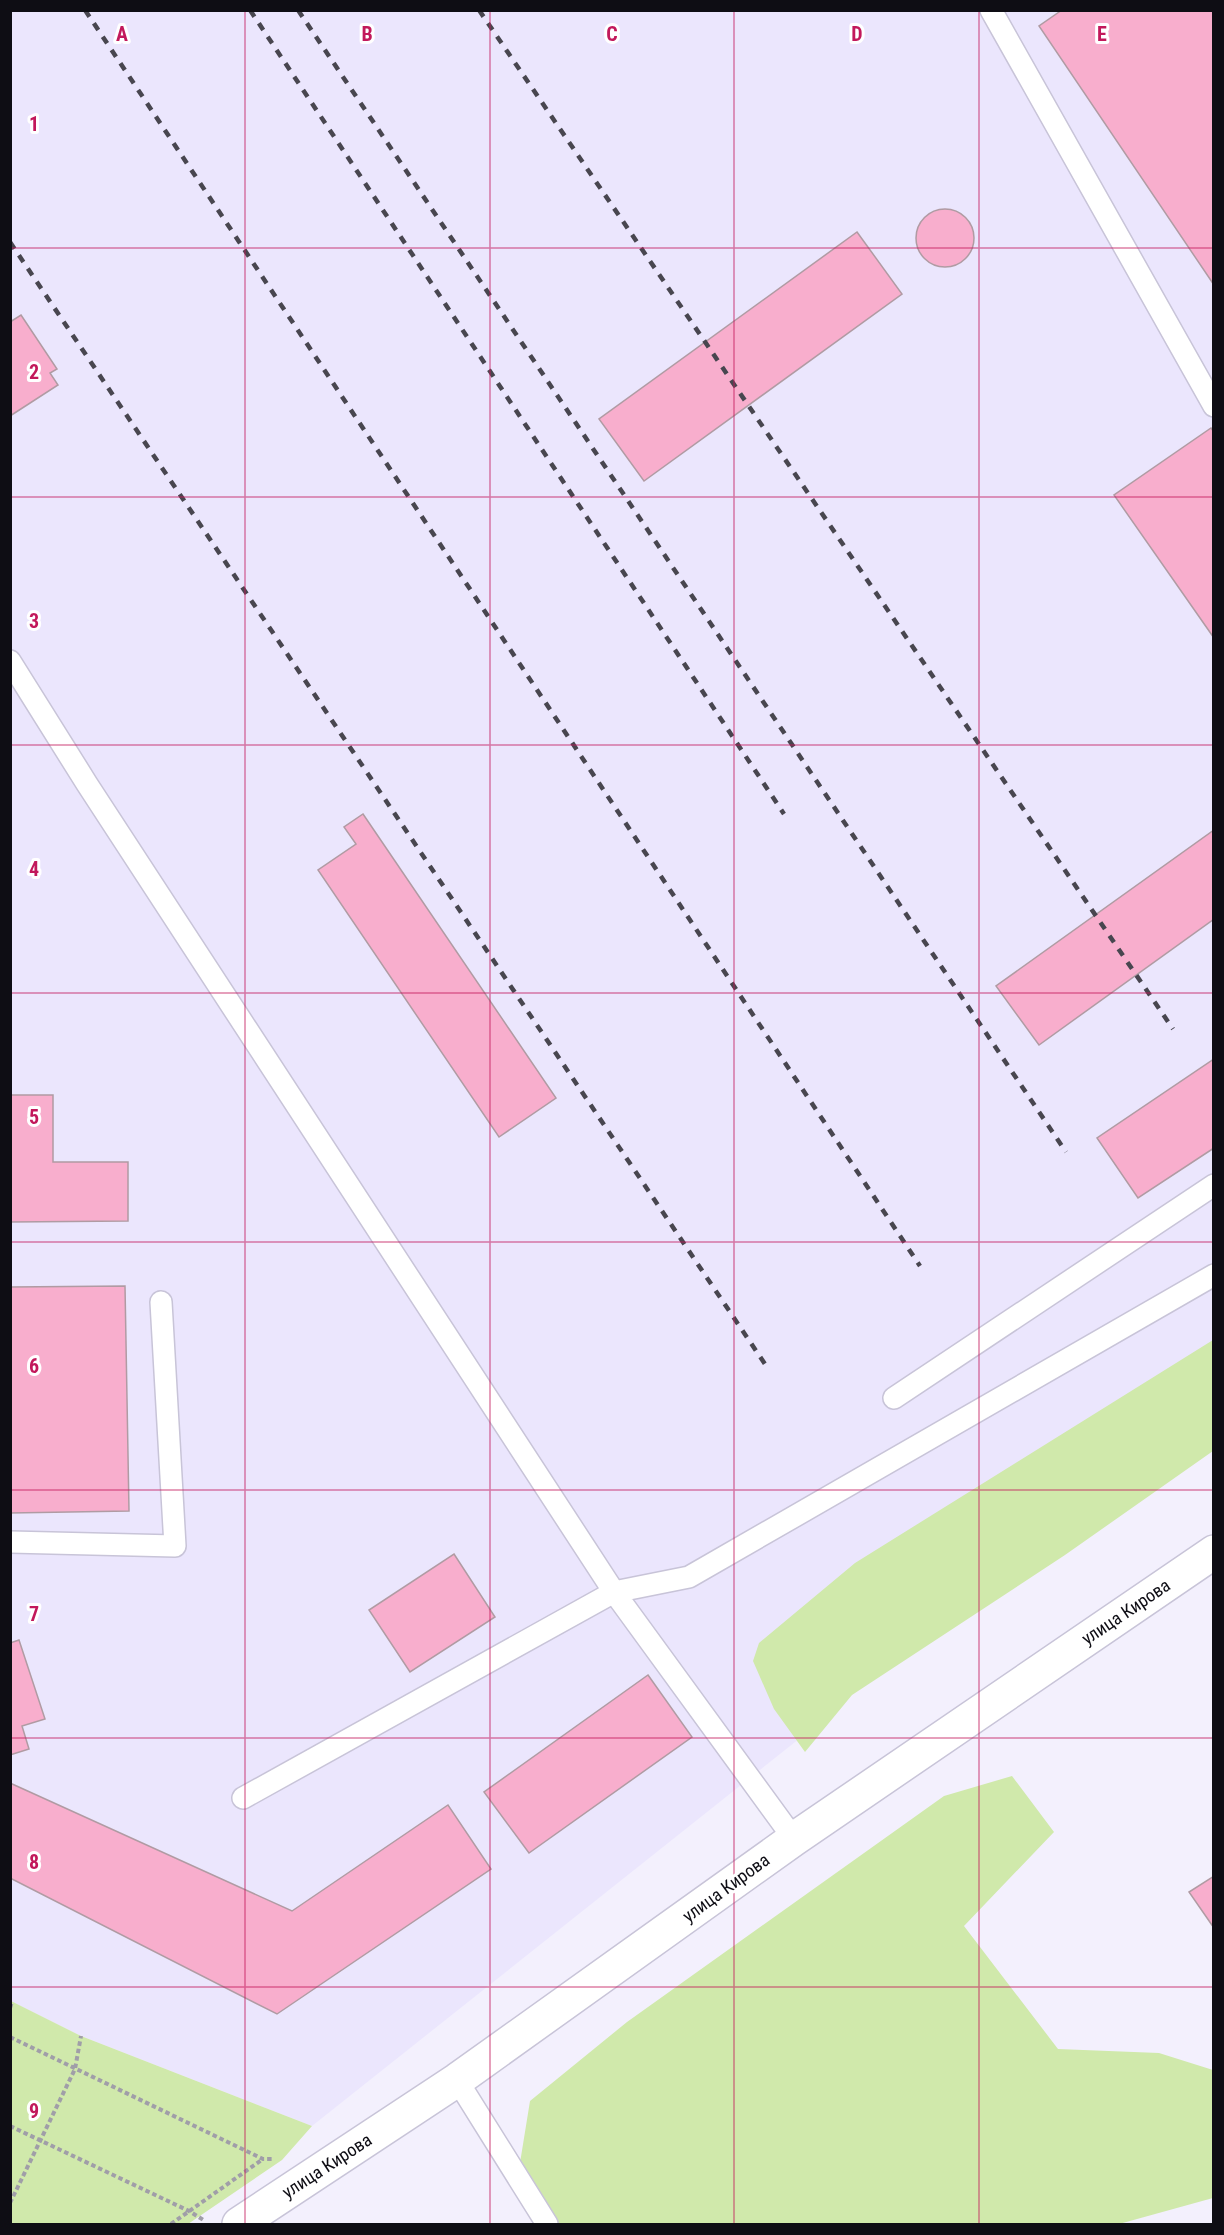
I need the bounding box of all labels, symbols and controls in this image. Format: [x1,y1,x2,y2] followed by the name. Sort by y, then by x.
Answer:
[116,22,128,46] text: A
[361,22,373,46] text: B
[606,22,618,46] text: C
[851,22,863,46] text: D
[1097,22,1107,46] text: E
[29,112,39,136] text: 1
[29,360,39,384] text: 2
[29,609,39,633] text: 3
[29,857,39,881] text: 4
[29,1105,39,1129] text: 5
[29,1354,39,1378] text: 6
[1077,1574,1174,1649] street label: улица Кирова
[29,1602,39,1626] text: 7
[678,1849,773,1926] street label: улица Кирова
[29,1850,39,1874] text: 8
[29,2099,39,2123] text: 9
[278,2129,375,2202] street label: улица Кирова

